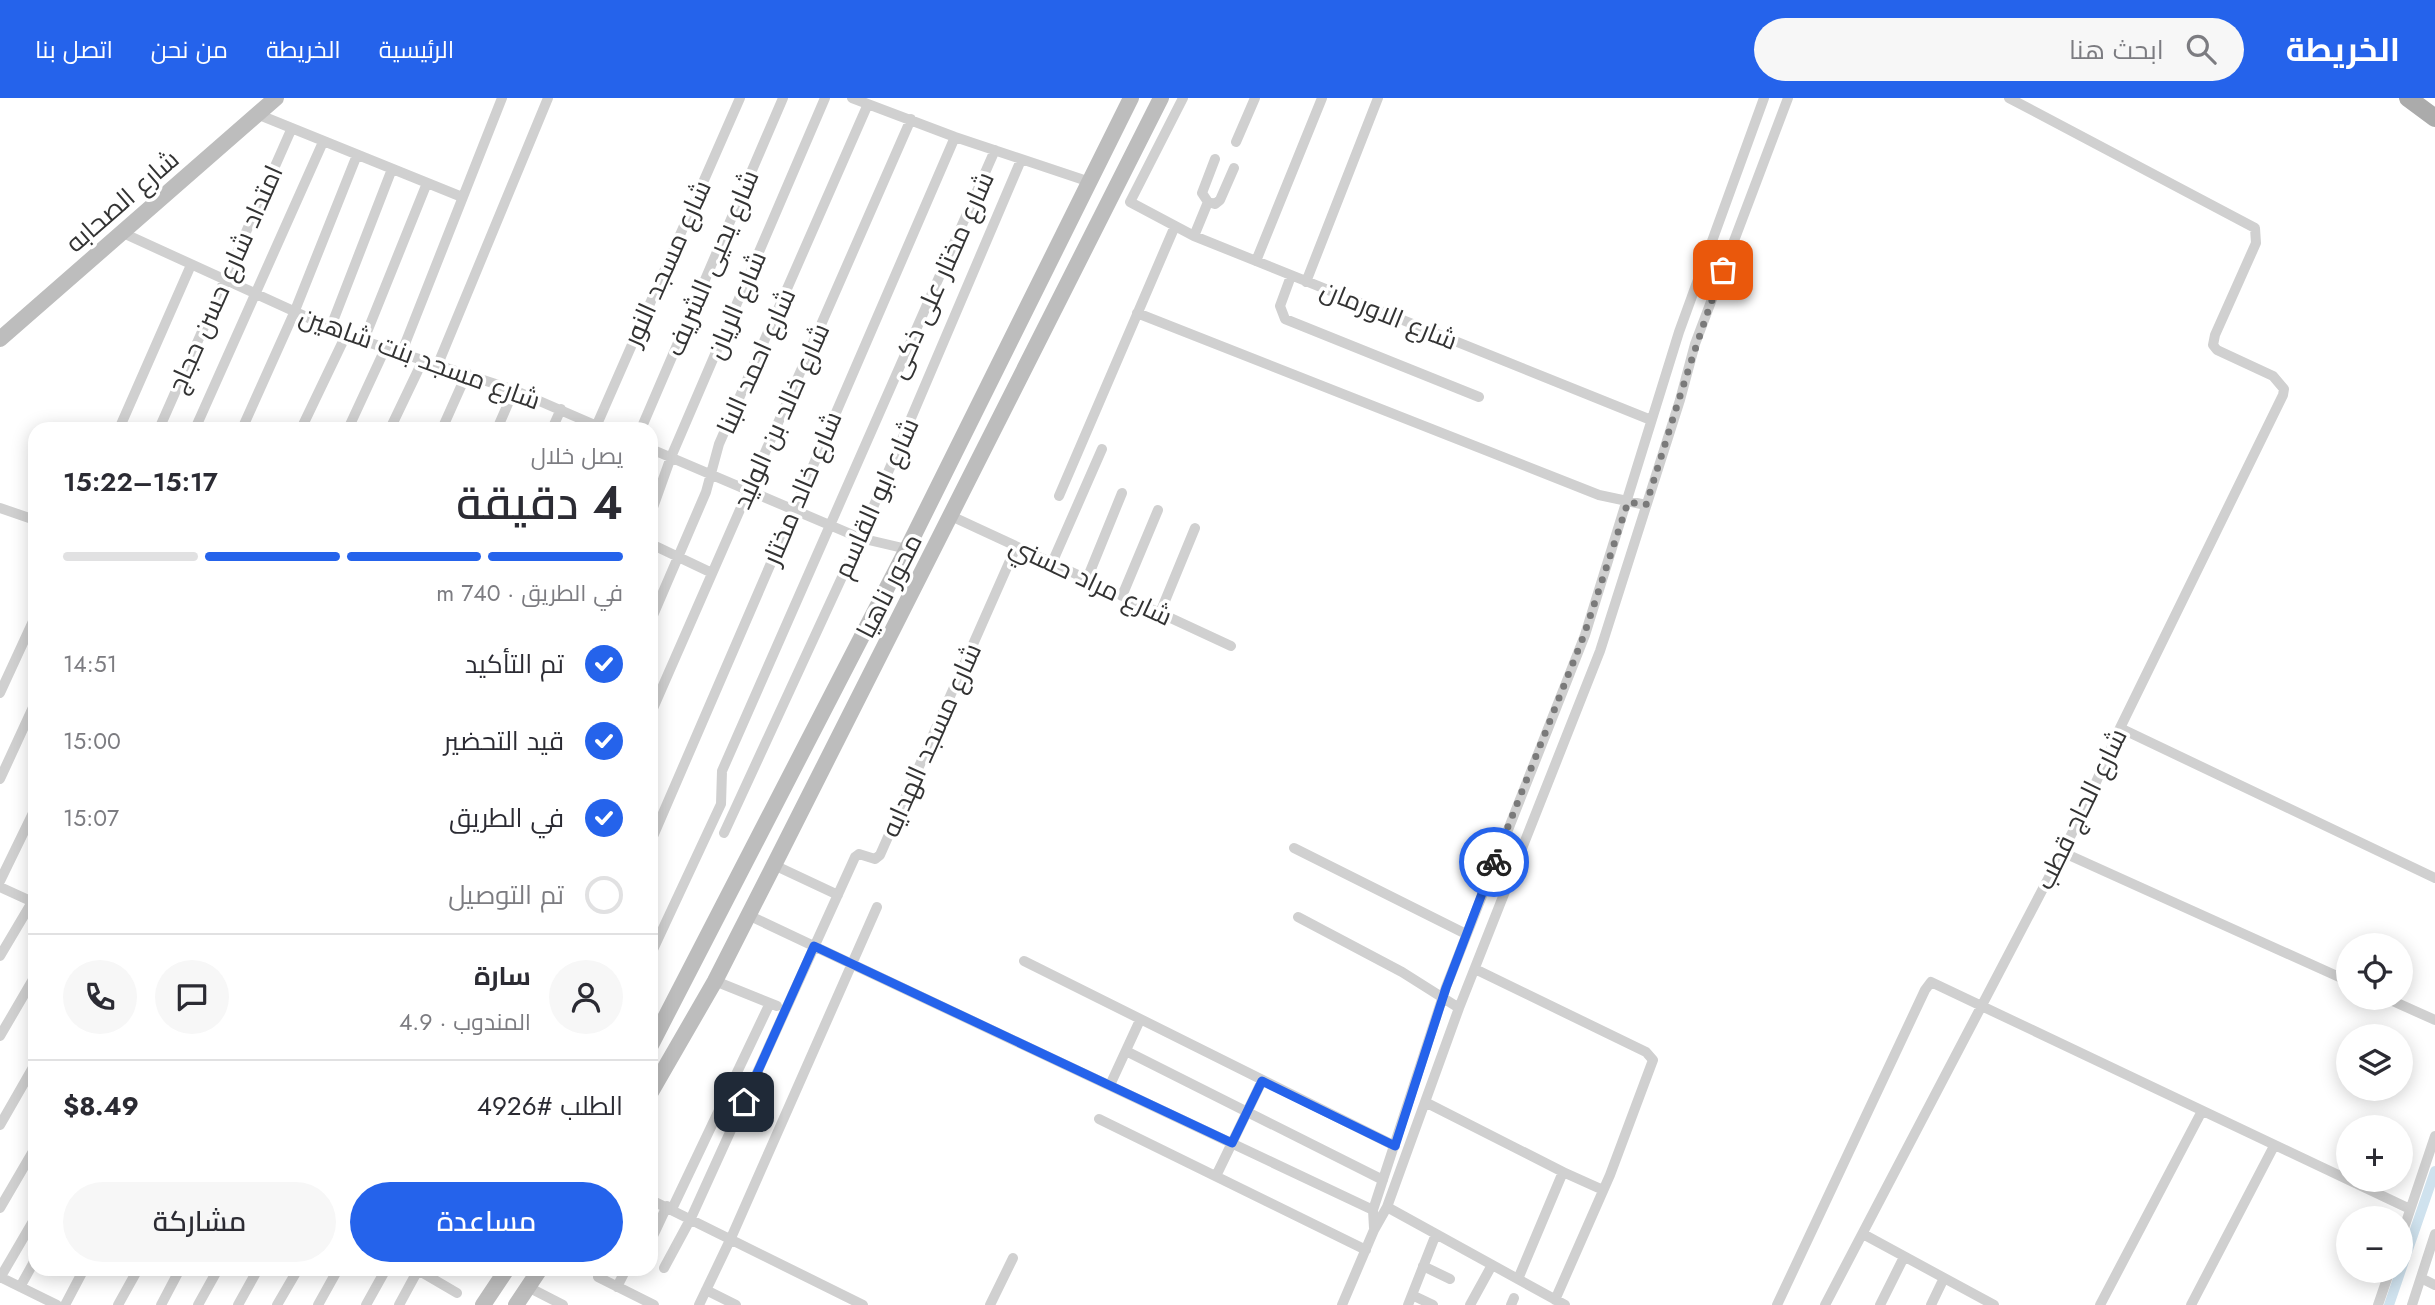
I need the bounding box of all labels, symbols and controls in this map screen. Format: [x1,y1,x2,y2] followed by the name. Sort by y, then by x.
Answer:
[1754,18,2244,81] search box
[2286,26,2400,73] text: الخريطة
[2182,30,2220,68] icon: search
[2069,31,2164,69] text: ابحث هنا
[35,32,113,67] text: اتصل بنا
[151,32,228,67] text: من نحن
[266,32,341,67] text: الخريطة
[379,32,454,67] text: الرئيسية
[57,141,187,261] street label: شارع الصحابه
[158,159,292,399] street label: امتداد شارع حسن حجاج
[656,164,768,362] street label: شارع يحيى الشريف
[878,165,1004,385] street label: شارع مختار على ذكى
[613,174,721,354] street label: شارع مسجد النور
[1693,240,1753,300] pin
[696,245,776,365] street label: شارع الريان
[1704,251,1742,289] icon: bag
[1315,270,1463,360] street label: شارع الاورمان
[707,282,805,440] street label: شارع احمد البنا
[294,297,546,419] street label: شارع مسجد بنت شاهين
[723,317,839,515] street label: شارع خالد بن الوليد
[752,405,851,573] street label: شارع خالد مختار
[824,412,928,584] street label: شارع ابو القاسم
[531,439,623,473] text: يصل خلال
[63,463,218,501] text: 15:17–15:22
[456,470,623,536] text: 4 دقيقة
[846,527,932,645] street label: محور ناهيا
[1003,527,1179,637] street label: شارع مراد حسني
[436,576,623,610] text: في الطريق · 740 m
[871,637,991,843] street label: شارع مسجد الهدايه
[465,645,564,683] text: تم التأكيد
[585,645,623,683] icon: check
[63,647,117,681] text: 14:51
[444,722,564,760] text: قيد التحضير
[585,722,623,760] icon: check
[2026,722,2136,896] street label: شارع الحاج قطب
[63,724,121,758] text: 15:00
[449,799,564,837] text: في الطريق
[585,799,623,837] icon: check
[63,801,119,835] text: 15:07
[1459,827,1529,897] courier
[1475,843,1513,881] icon: bike
[448,876,564,914] text: تم التوصيل
[2336,933,2413,1283] map controls
[2336,933,2413,1010] button: locate
[474,957,531,995] text: سارة
[63,960,137,1034] button: phone
[155,960,229,1034] button: chat
[549,960,623,1034] button: person
[399,1005,531,1039] text: المندوب · 4.9
[2336,1024,2413,1101] button: layers
[714,1072,774,1132] pin
[725,1083,763,1121] icon: home
[63,1087,139,1125] text: $8.49
[477,1087,623,1125] text: الطلب #4926
[2336,1115,2413,1192] button: +
[63,1182,336,1262] button: مشاركة
[350,1182,623,1262] button: مساعدة
[2336,1206,2413,1283] button: −

